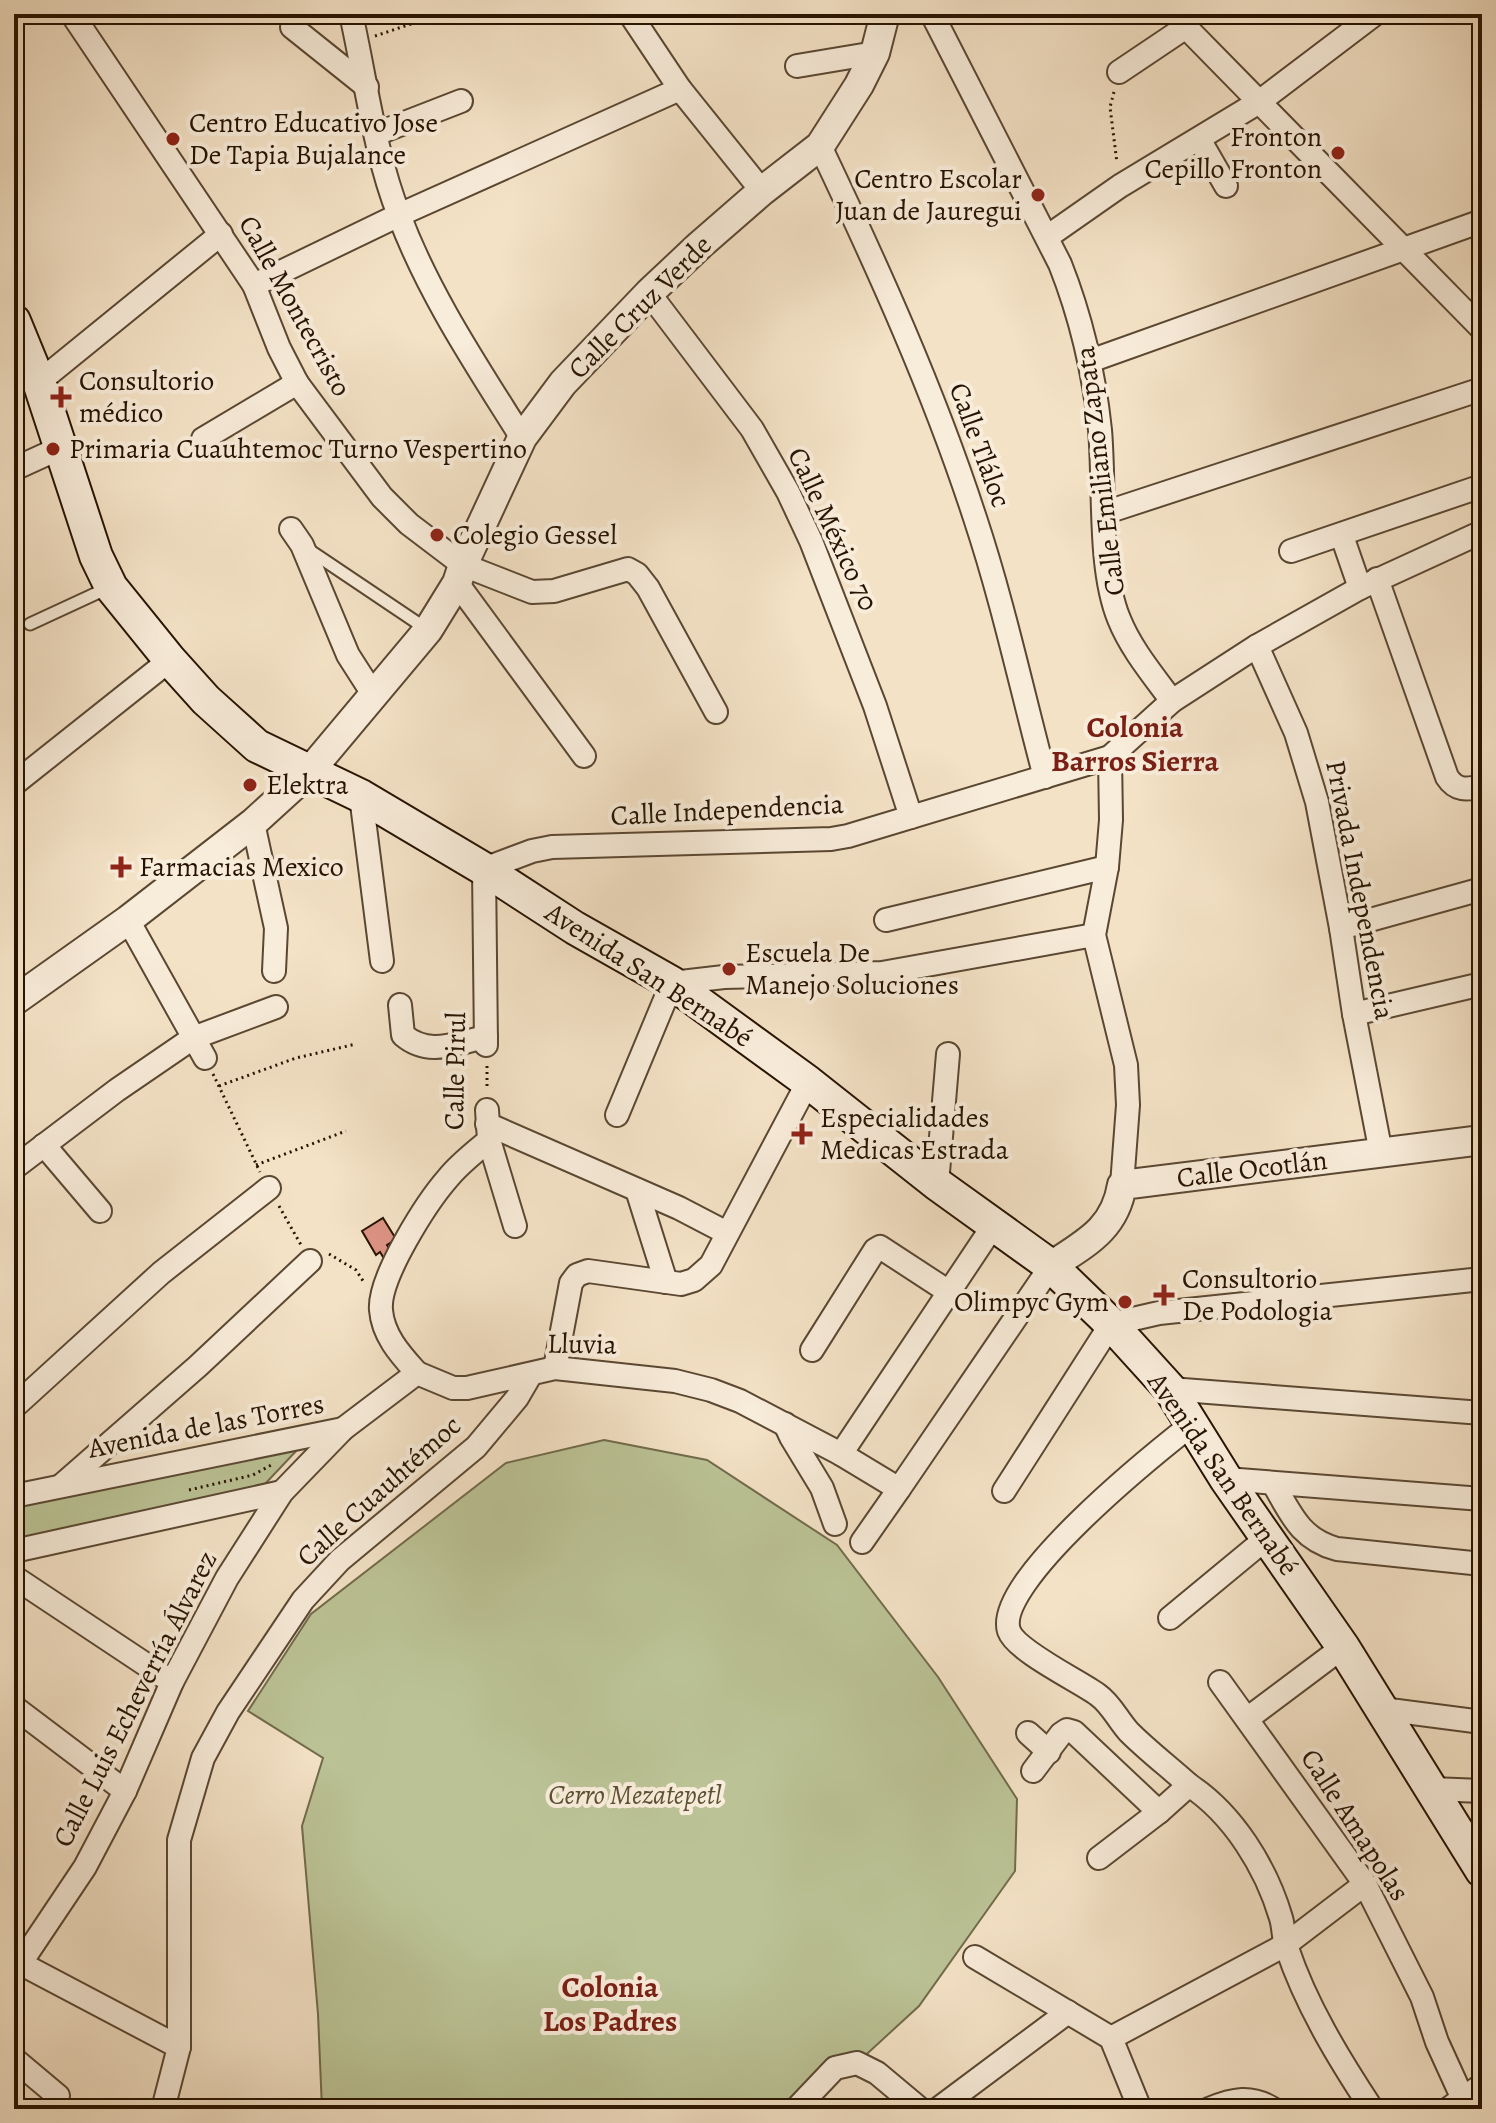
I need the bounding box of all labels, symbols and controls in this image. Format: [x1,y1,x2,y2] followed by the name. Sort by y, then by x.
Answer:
[189,104,438,174] place label: Centro Educativo Jose De Tapia Bujalance
[1145,118,1322,188] place label: Fronton Cepillo Fronton
[164,130,182,148] marker: Centro Educativo Jose De Tapia Bujalance
[1329,144,1347,162] marker: Fronton Cepillo Fronton
[835,160,1022,230] place label: Centro Escolar Juan de Jauregui
[1029,186,1047,204] marker: Centro Escolar Juan de Jauregui
[230,209,360,403] street label: Calle Montecristo
[560,227,720,387] street label: Calle Cruz Verde
[1066,344,1134,598] street label: Calle Emiliano Zapata
[79,362,214,432] place label: Consultorio médico
[940,377,1020,513] street label: Calle Tláloc
[50,386,72,408] marker: Consultorio médico
[69,430,527,468] place label: Primaria Cuauhtemoc Turno Vespertino
[44,440,62,458] marker: Primaria Cuauhtemoc Turno Vespertino
[779,441,887,617] street label: Calle México 70
[453,516,617,554] place label: Colegio Gessel
[428,526,446,544] marker: Colegio Gessel
[1051,707,1219,781] district label: Colonia Barros Sierra
[1316,757,1404,1023] street label: Privada Independencia
[266,766,349,804] place label: Elektra
[241,776,259,794] marker: Elektra
[609,785,845,835] street label: Calle Independencia
[139,848,344,886] place label: Farmacias Mexico
[110,856,132,878] marker: Farmacias Mexico
[537,893,760,1056] street label: Avenida San Bernabé
[745,934,959,1004] place label: Escuela De Manejo Soluciones
[720,960,738,978] marker: Escuela De Manejo Soluciones
[435,1011,475,1130] street label: Calle Pirul
[820,1099,1009,1169] place label: Especialidades Medicas Estrada
[791,1123,813,1145] marker: Especialidades Medicas Estrada
[1174,1141,1330,1197] street label: Calle Ocotlán
[1182,1260,1333,1330] place label: Consultorio De Podologia
[954,1283,1109,1321] place label: Olimpyc Gym
[1153,1284,1175,1306] marker: Consultorio De Podologia
[1116,1293,1134,1311] marker: Olimpyc Gym
[547,1324,617,1364] street label: Lluvia
[1138,1364,1307,1583] street label: Avenida San Bernabé
[84,1384,327,1468] street label: Avenida de las Torres
[289,1407,469,1575] street label: Calle Cuauhtémoc
[44,1544,226,1854] street label: Calle Luis Echeverría Álvarez
[1292,1742,1418,1908] street label: Calle Amapolas
[548,1776,722,1814] park label: Cerro Mezatepetl
[543,1967,677,2041] district label: Colonia Los Padres

